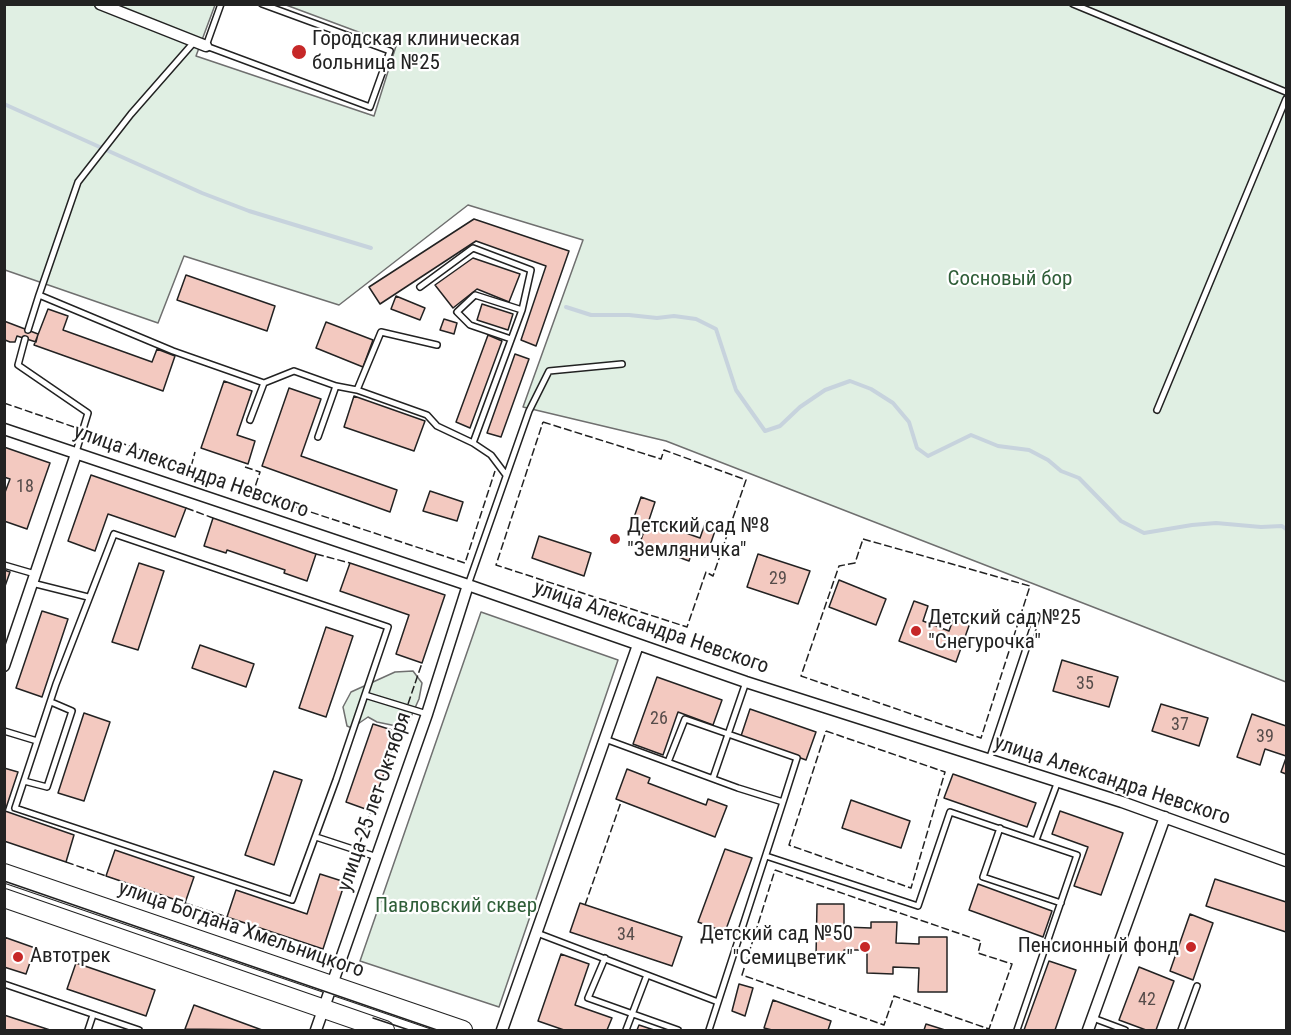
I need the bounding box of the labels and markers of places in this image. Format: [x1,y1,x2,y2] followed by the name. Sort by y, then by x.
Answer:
[312,27,520,77] place label: Городская клиническая больница №25
[290,43,308,61] marker: Городская клиническая больница №25
[627,514,770,564] place label: Детский сад №8 "Земляничка"
[608,532,622,546] marker: Детский сад №8 "Земляничка"
[928,606,1081,656] place label: Детский сад №25 "Снегурочка"
[909,624,923,638] marker: Детский сад №25 "Снегурочка"
[700,922,853,972] place label: Детский сад №50 "Семицветик"
[1018,934,1179,960] place label: Пенсионный фонд
[858,940,872,954] marker: Детский сад №50 "Семицветик"
[1184,940,1198,954] marker: Пенсионный фонд
[30,944,111,970] place label: Автотрек
[11,950,25,964] marker: Автотрек

